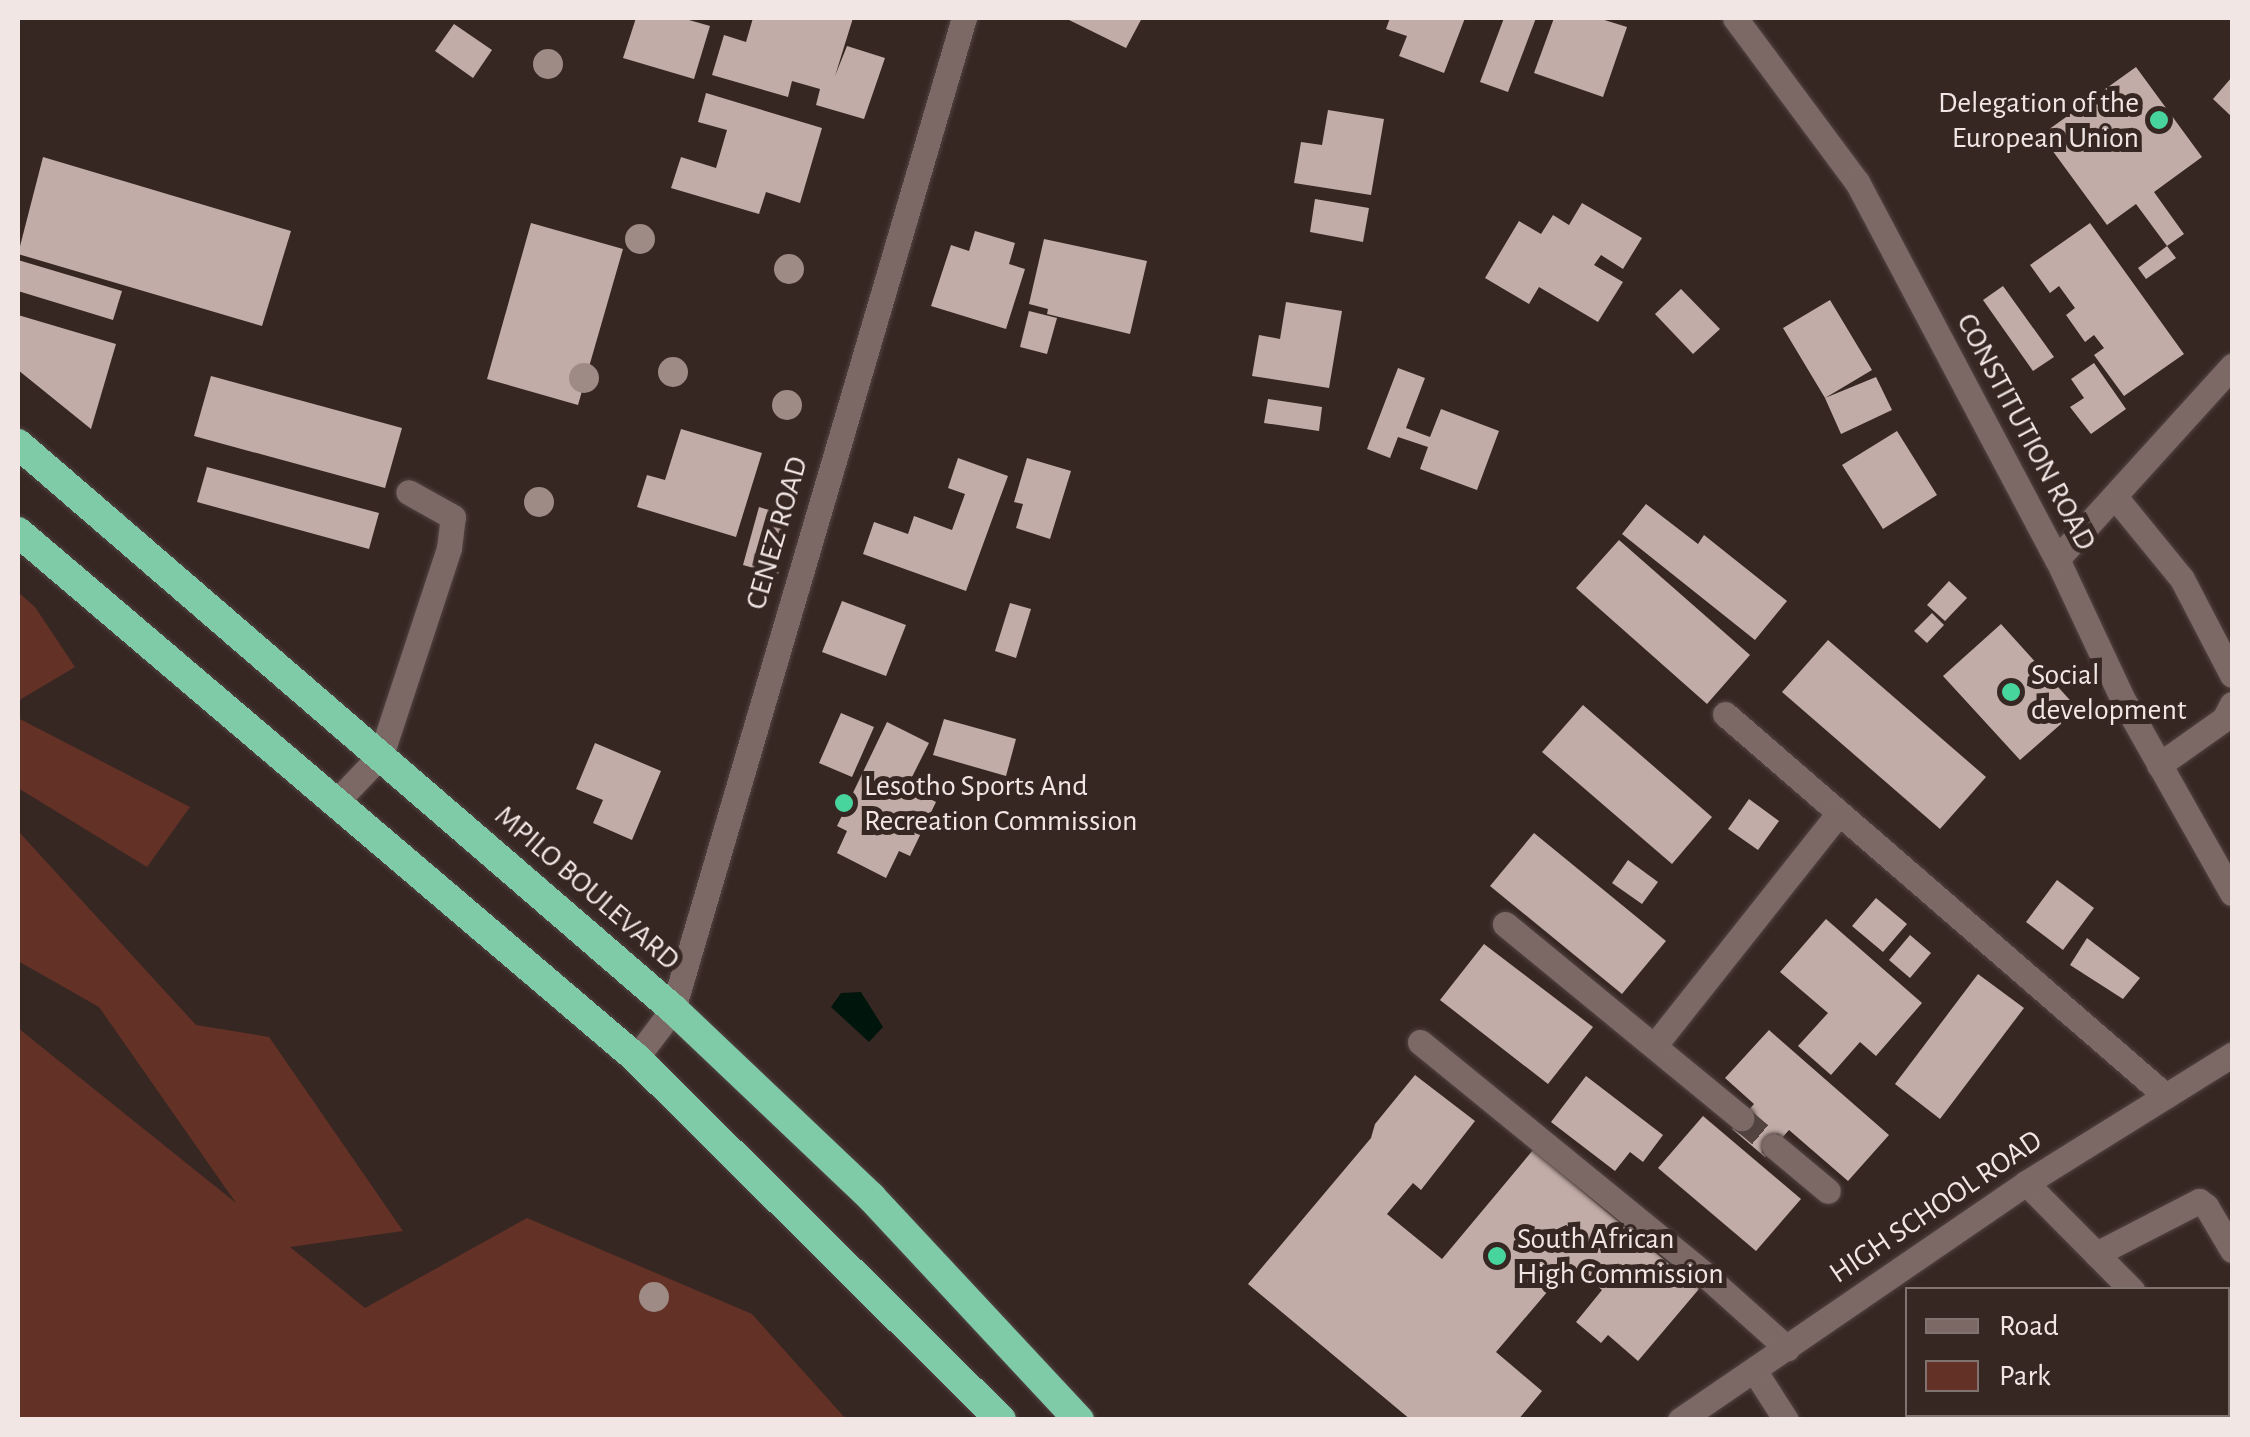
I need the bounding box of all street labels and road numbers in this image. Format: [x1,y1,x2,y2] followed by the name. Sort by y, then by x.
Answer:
[1948,307,2104,557] street label: CONSTITUTION ROAD
[738,452,816,614] street label: CENEZ ROAD
[487,798,687,978] street label: MPILO BOULEVARD
[1823,1123,2049,1291] street label: HIGH SCHOOL ROAD

